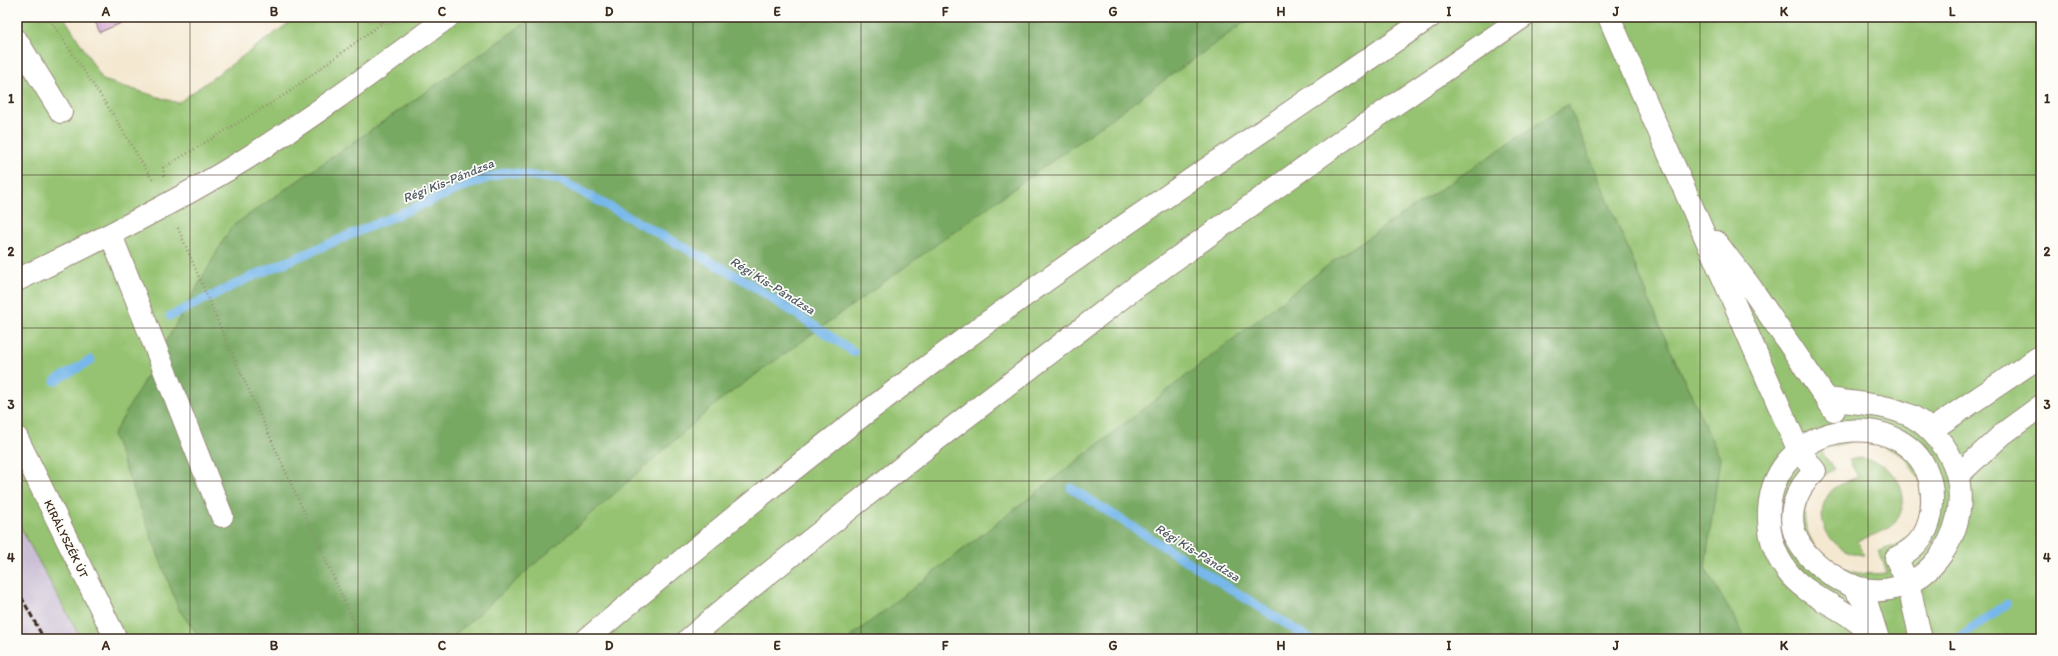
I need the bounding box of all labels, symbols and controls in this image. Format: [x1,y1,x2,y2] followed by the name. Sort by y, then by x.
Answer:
[101,4,111,19] text: A
[270,4,279,19] text: B
[438,4,447,19] text: C
[605,4,614,19] text: D
[773,4,781,19] text: E
[942,4,949,19] text: F
[1109,4,1118,19] text: G
[1277,4,1286,19] text: H
[1447,4,1452,19] text: I
[1612,4,1620,19] text: J
[1780,4,1789,19] text: K
[1949,4,1956,19] text: L
[8,91,14,106] text: 1
[2044,91,2050,106] text: 1
[400,155,496,206] water label: Régi Kis-Pándzsa
[8,244,15,259] text: 2
[2044,244,2051,259] text: 2
[728,253,818,318] water label: Régi Kis-Pándzsa
[7,397,15,412] text: 3
[2043,397,2051,412] text: 3
[41,498,91,581] street label: KIRÁLYSZÉK ÚT
[1153,520,1243,585] water label: Régi Kis-Pándzsa
[7,550,15,565] text: 4
[2043,550,2051,565] text: 4
[101,638,111,653] text: A
[270,638,279,653] text: B
[438,638,447,653] text: C
[605,638,614,653] text: D
[773,638,781,653] text: E
[942,638,949,653] text: F
[1109,638,1118,653] text: G
[1277,638,1286,653] text: H
[1447,638,1452,653] text: I
[1612,638,1620,653] text: J
[1780,638,1789,653] text: K
[1949,638,1956,653] text: L

